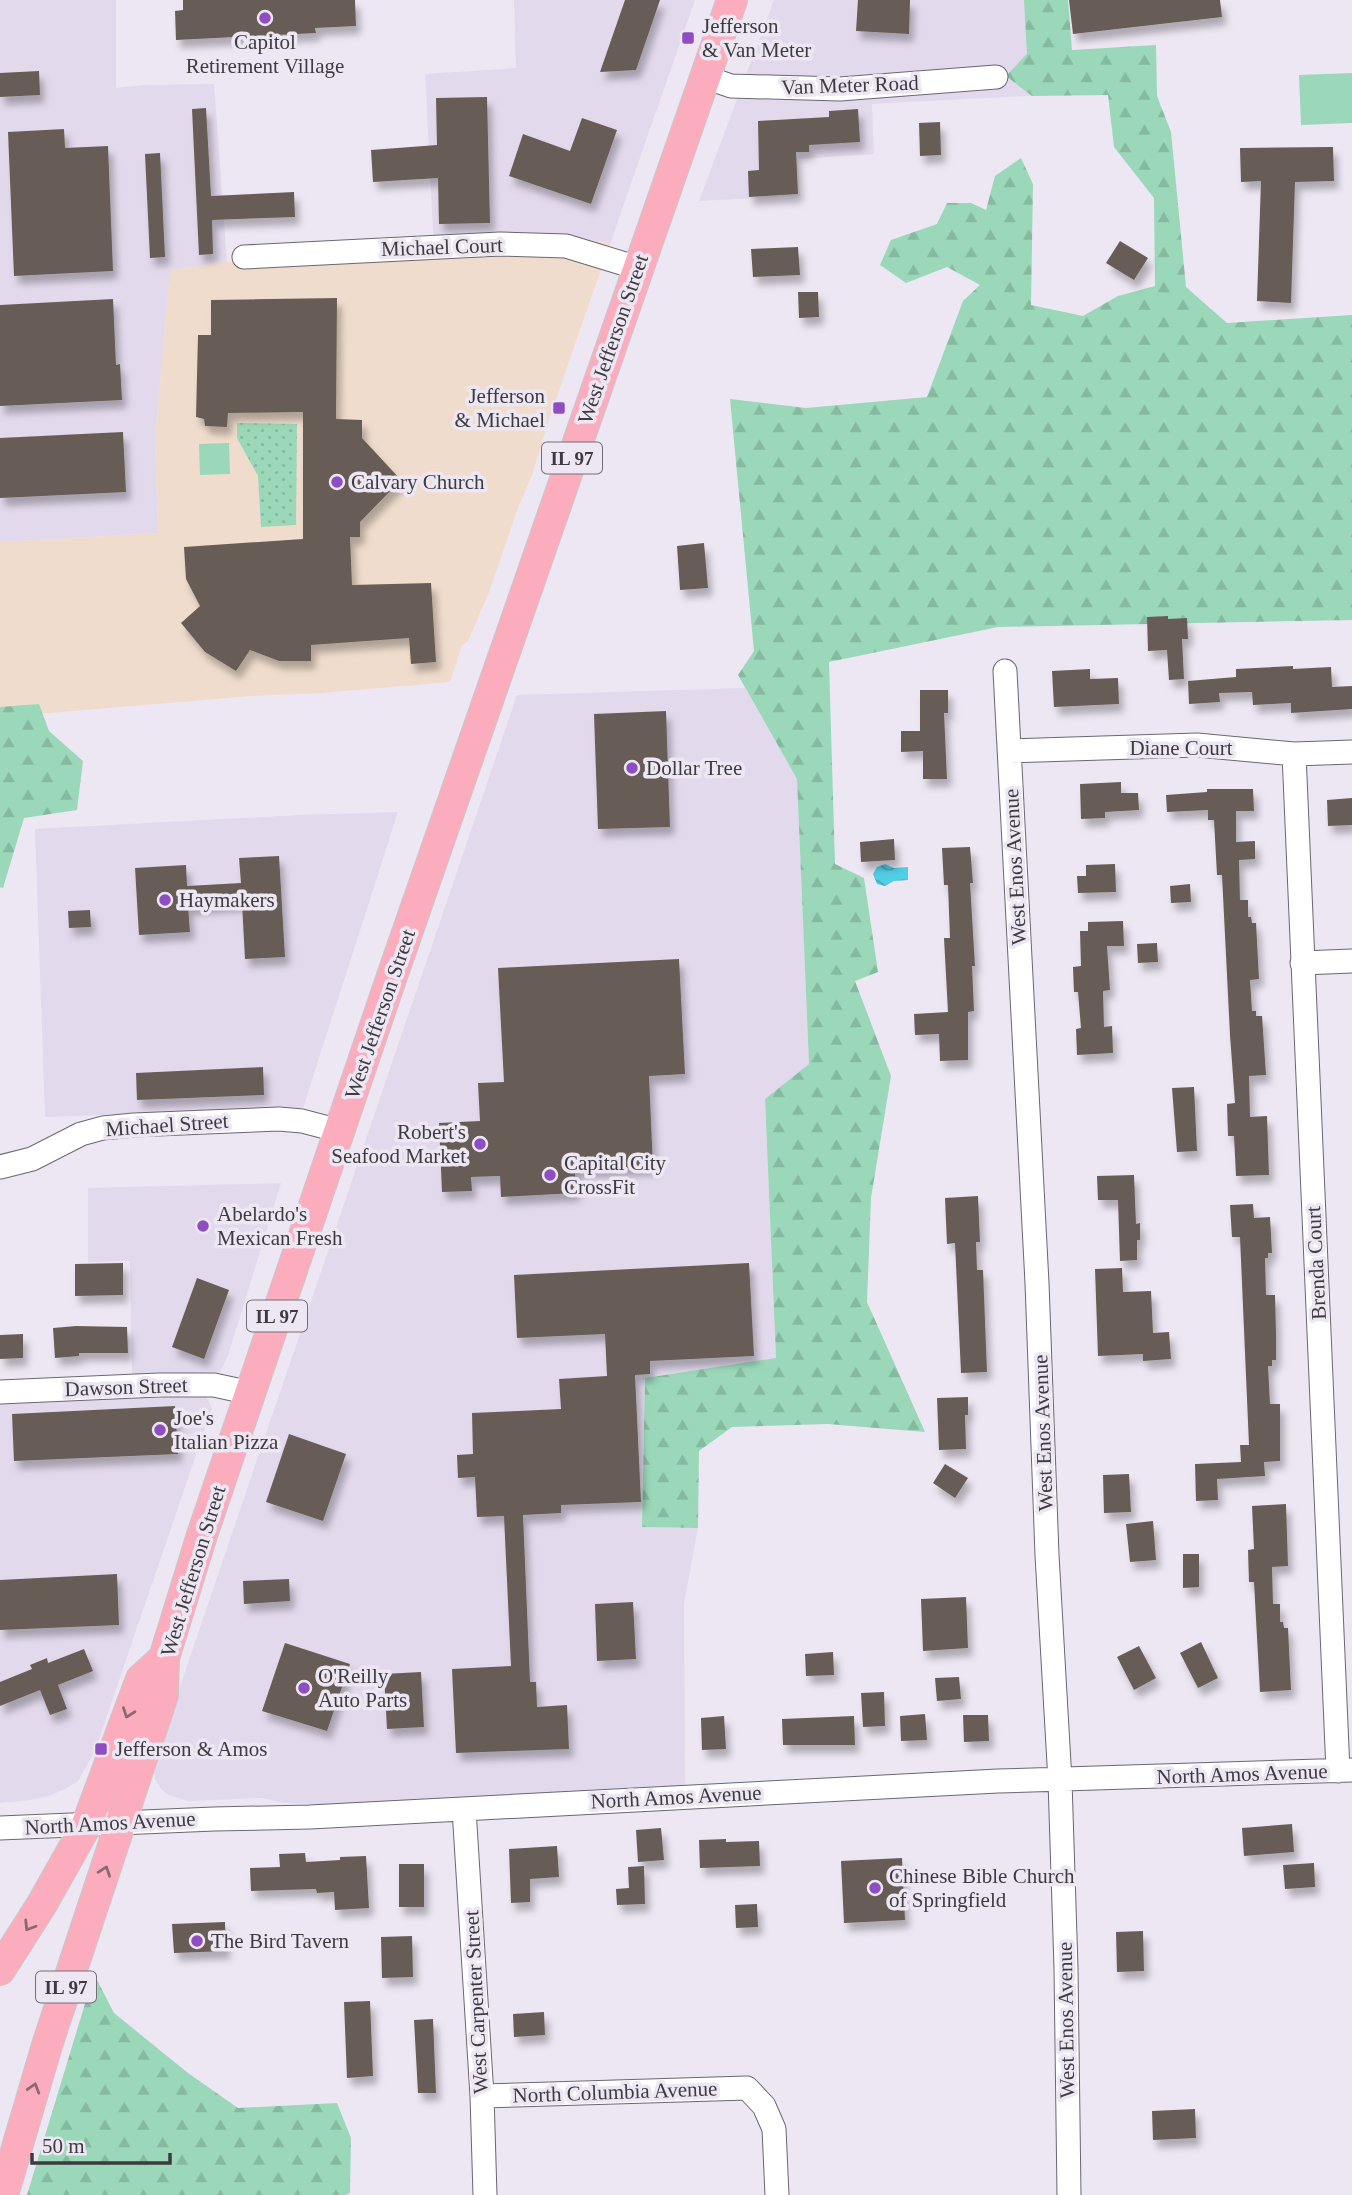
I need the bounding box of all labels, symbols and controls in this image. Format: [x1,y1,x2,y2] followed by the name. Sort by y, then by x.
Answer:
[257,10,273,26] marker: Capitol Retirement Village
[702,14,811,62] place label: Jefferson & Van Meter
[186,30,344,78] place label: Capitol Retirement Village
[680,30,696,46] marker: Jefferson & Van Meter
[781,71,920,99] street label: Van Meter Road
[381,233,503,261] street label: Michael Court
[573,251,653,427] street label: West Jefferson Street
[455,384,545,432] place label: Jefferson & Michael
[551,400,567,416] marker: Jefferson & Michael
[542,442,602,474] road number: IL 97
[351,470,485,494] place label: Calvary Church
[329,474,345,490] marker: Calvary Church
[1129,736,1233,760] street label: Diane Court
[646,756,742,780] place label: Dollar Tree
[624,760,640,776] marker: Dollar Tree
[999,788,1031,946] street label: West Enos Avenue
[179,888,275,912] place label: Haymakers
[157,892,173,908] marker: Haymakers
[340,926,420,1102] street label: West Jefferson Street
[105,1109,229,1141] street label: Michael Street
[331,1120,466,1168] place label: Robert's Seafood Market
[472,1136,488,1152] marker: Robert's Seafood Market
[564,1151,667,1199] place label: Capital City CrossFit
[542,1167,558,1183] marker: Capital City CrossFit
[217,1202,343,1250] place label: Abelardo's Mexican Fresh
[1301,1205,1331,1320] street label: Brenda Court
[195,1218,211,1234] marker: Abelardo's Mexican Fresh
[247,1300,307,1332] road number: IL 97
[1028,1354,1058,1512] street label: West Enos Avenue
[64,1373,188,1401] street label: Dawson Street
[174,1406,279,1454] place label: Joe's Italian Pizza
[152,1422,168,1438] marker: Joe's Italian Pizza
[156,1482,230,1659] street label: West Jefferson Street
[318,1664,407,1712] place label: O'Reilly Auto Parts
[296,1680,312,1696] marker: O'Reilly Auto Parts
[122,1707,136,1719] one-way arrow
[115,1737,267,1761] place label: Jefferson & Amos
[93,1741,109,1757] marker: Jefferson & Amos
[1156,1759,1328,1789] street label: North Amos Avenue
[590,1781,762,1813] street label: North Amos Avenue
[24,1807,196,1839] street label: North Amos Avenue
[889,1864,1075,1912] place label: Chinese Bible Church of Springfield
[96,1866,111,1878] one-way arrow
[867,1880,883,1896] marker: Chinese Bible Church of Springfield
[459,1909,493,2094] street label: West Carpenter Street
[24,1918,37,1931] one-way arrow
[211,1929,350,1953] place label: The Bird Tavern
[189,1933,205,1949] marker: The Bird Tavern
[1053,1942,1079,2098] street label: West Enos Avenue
[36,1971,96,2002] road number: IL 97
[512,2076,718,2108] street label: North Columbia Avenue
[26,2082,41,2094] one-way arrow
[32,2122,170,2166] scale bar
[42,2134,85,2158] text: 50 m

